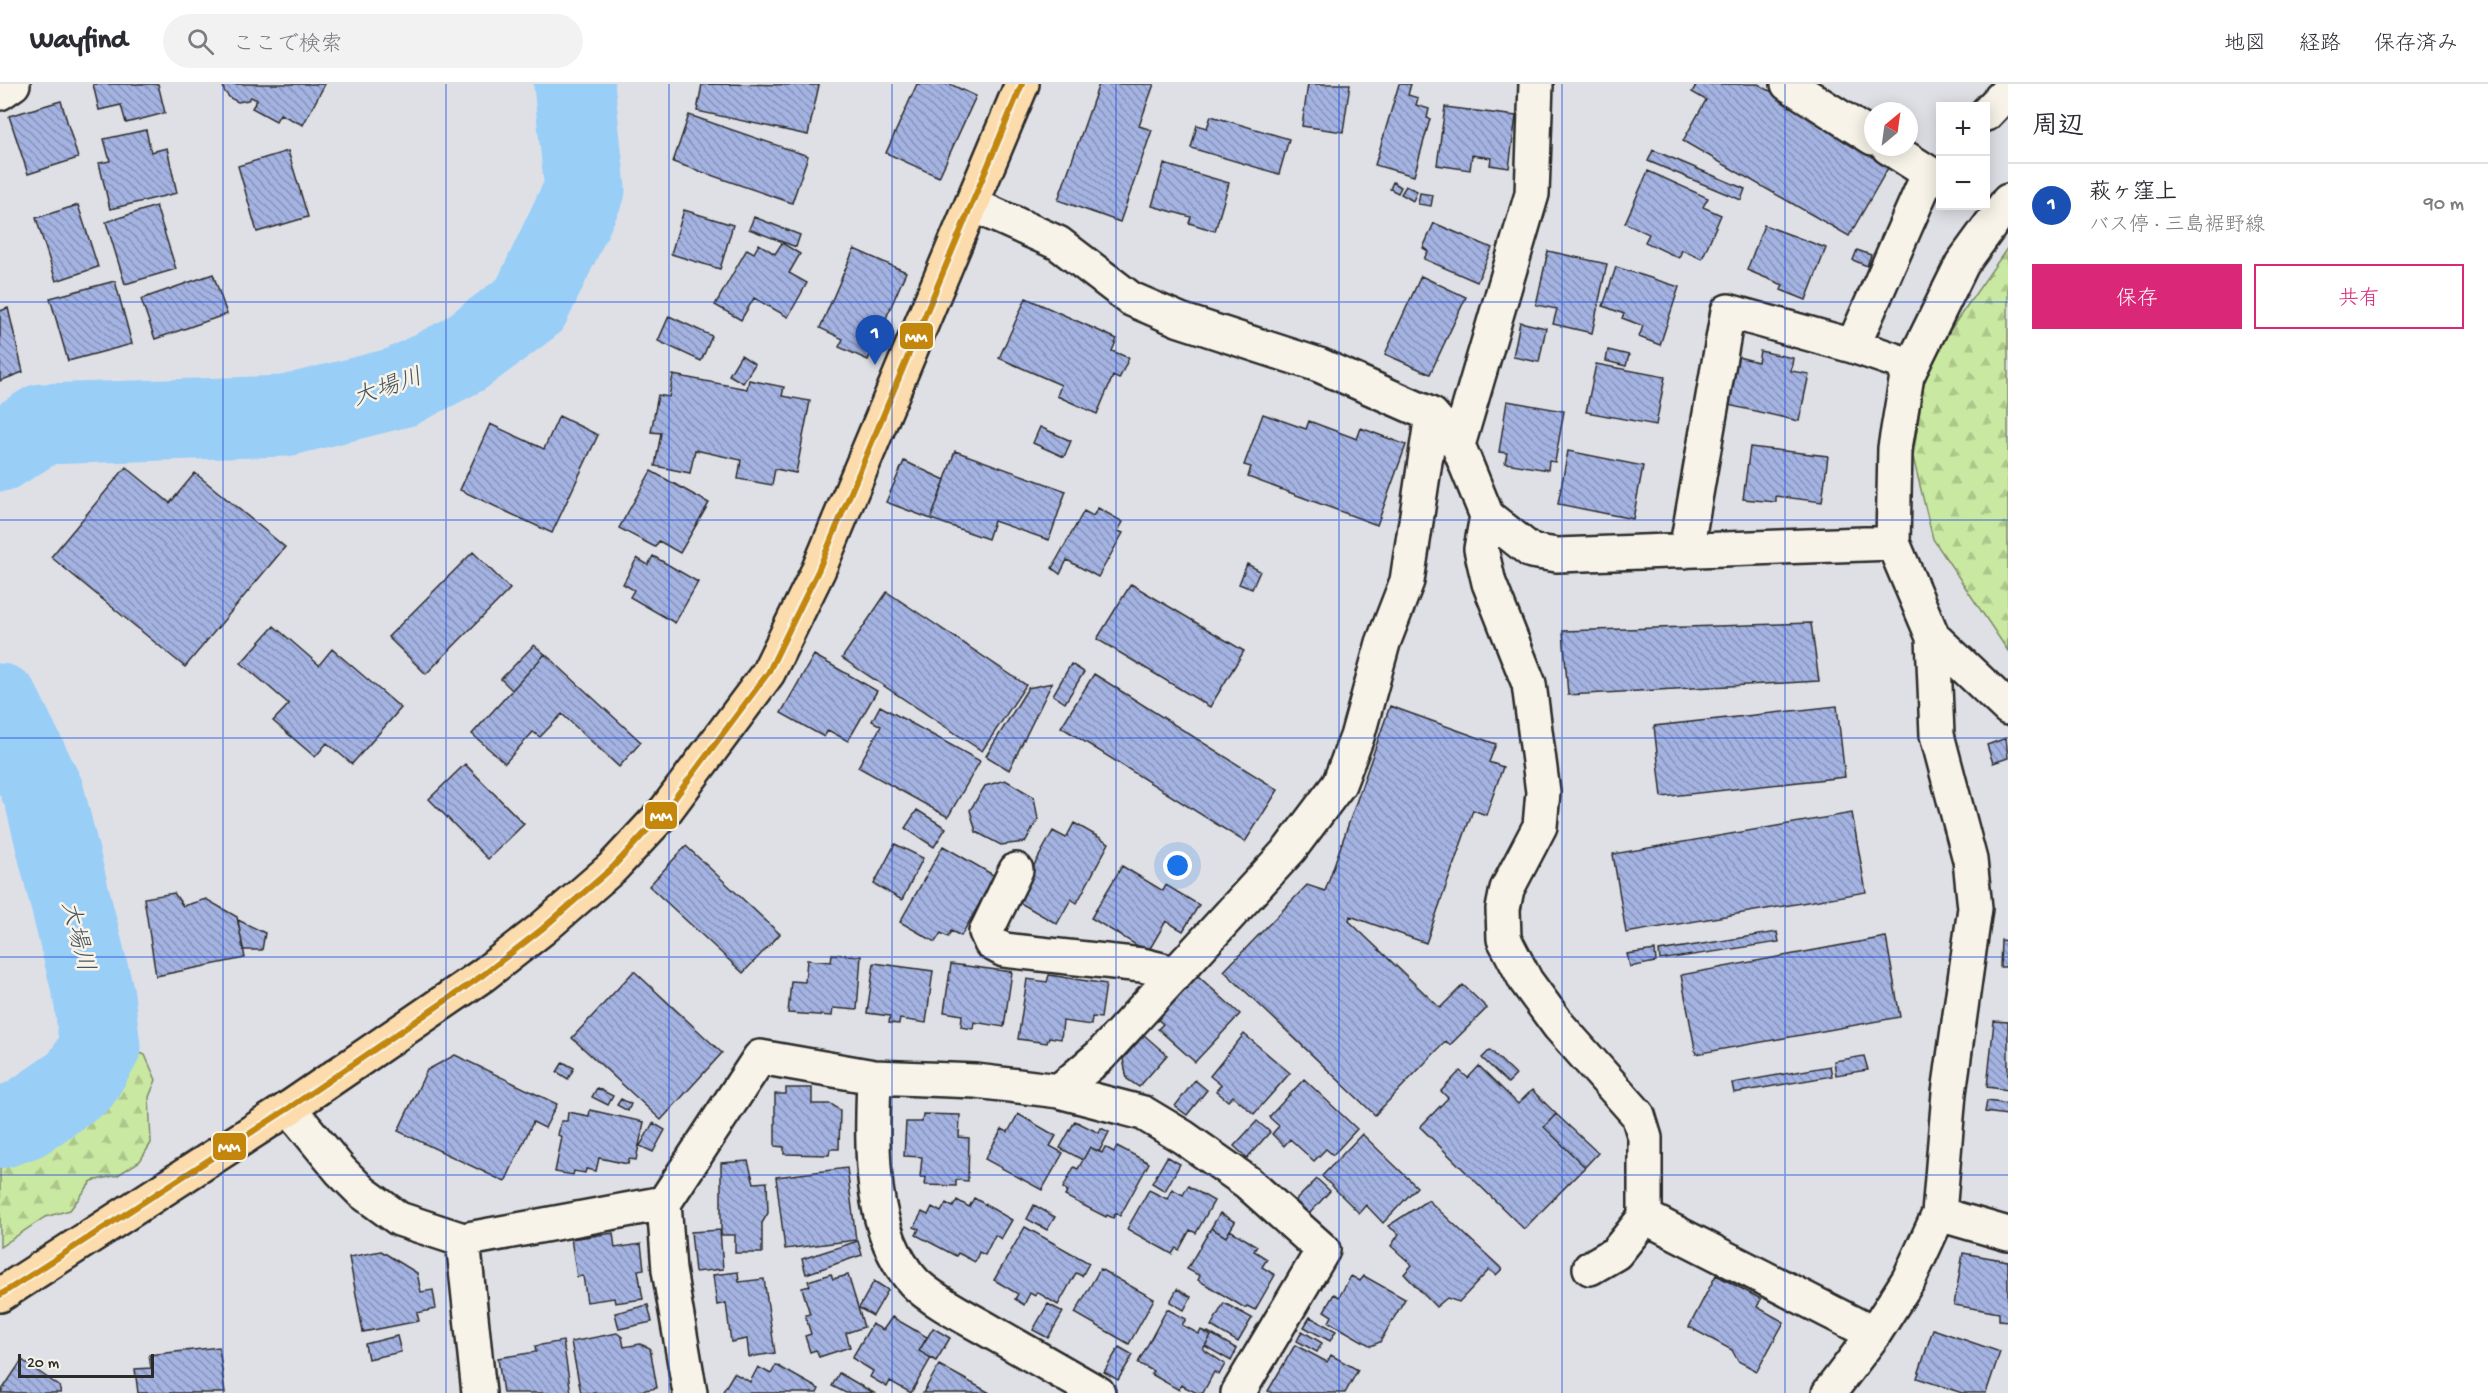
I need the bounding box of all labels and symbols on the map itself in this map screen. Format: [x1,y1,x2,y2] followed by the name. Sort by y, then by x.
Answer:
[1864,102,1918,156] north arrow
[856,316,894,365] pin: 1
[899,322,934,350] line badge: MM
[905,330,928,349] text: MM
[349,364,427,415] water label: 大場川
[644,801,678,830] line badge: MM
[650,809,673,828] text: MM
[1163,851,1192,880] your location
[53,898,98,975] water label: 大場川
[212,1132,247,1161] line badge: MM
[218,1140,241,1159] text: MM
[18,1351,154,1378] scale bar

